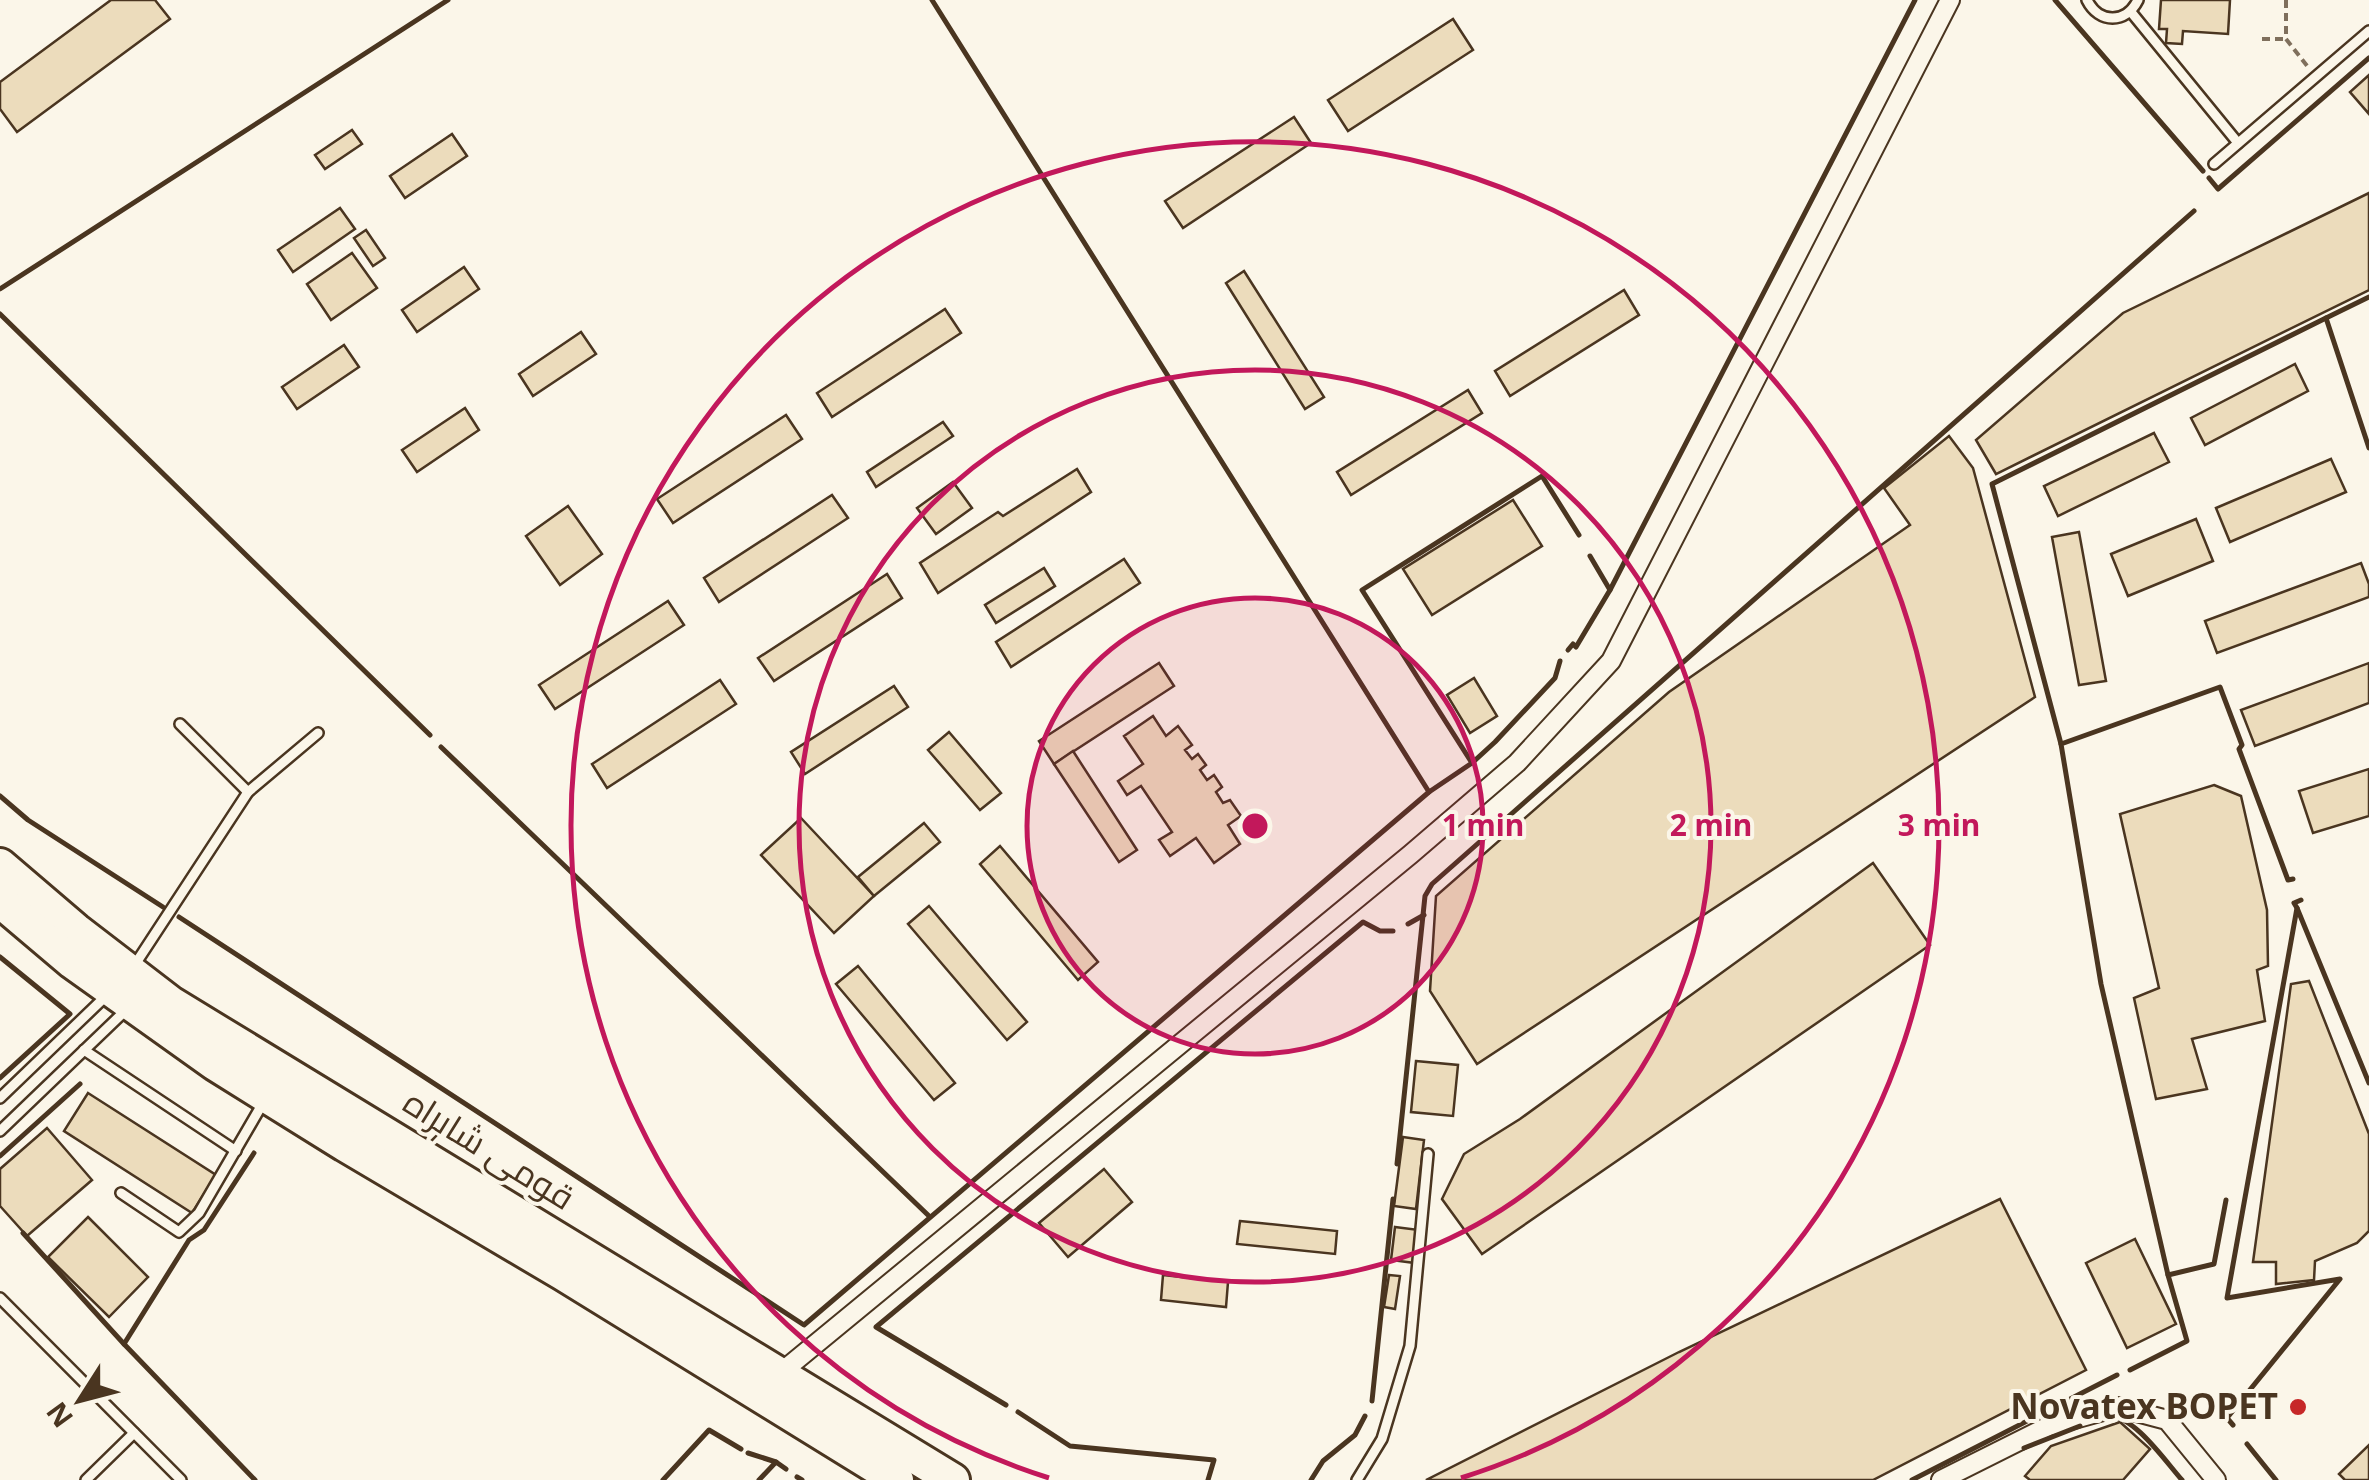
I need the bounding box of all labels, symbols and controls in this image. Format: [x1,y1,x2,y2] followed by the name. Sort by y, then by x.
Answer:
[1442,804,1524,845] text: 1 min
[1670,804,1752,845] text: 2 min
[1898,804,1980,845] text: 3 min
[1237,808,1273,844] centre of rings
[395,1078,584,1221] street label: قومی شاہراہ
[30,1350,130,1450] north arrow
[2010,1382,2278,1429] place label: Novatex BOPET
[37,1395,81,1436] text: N
[2287,1396,2309,1418] marker: Novatex BOPET

